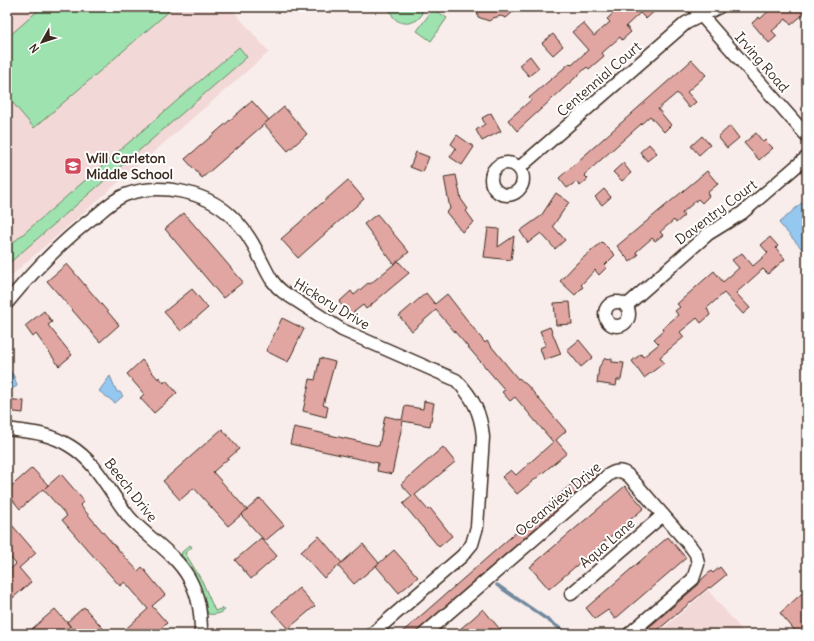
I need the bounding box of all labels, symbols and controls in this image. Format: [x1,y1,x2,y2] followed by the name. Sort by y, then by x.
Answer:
[22,22,62,62] north arrow
[731,28,793,96] street label: Irving Road
[553,37,645,121] street label: Centennial Court
[26,41,42,56] text: N
[86,149,173,183] place label: Will Carleton Middle School
[63,156,83,176] school or university icon: Will Carleton Middle School
[672,175,761,249] street label: Daventry Court
[291,274,373,334] street label: Hickory Drive
[101,455,161,525] street label: Beech Drive
[512,458,604,540] street label: Oceanview Drive
[576,514,638,572] street label: Aqua Lane

